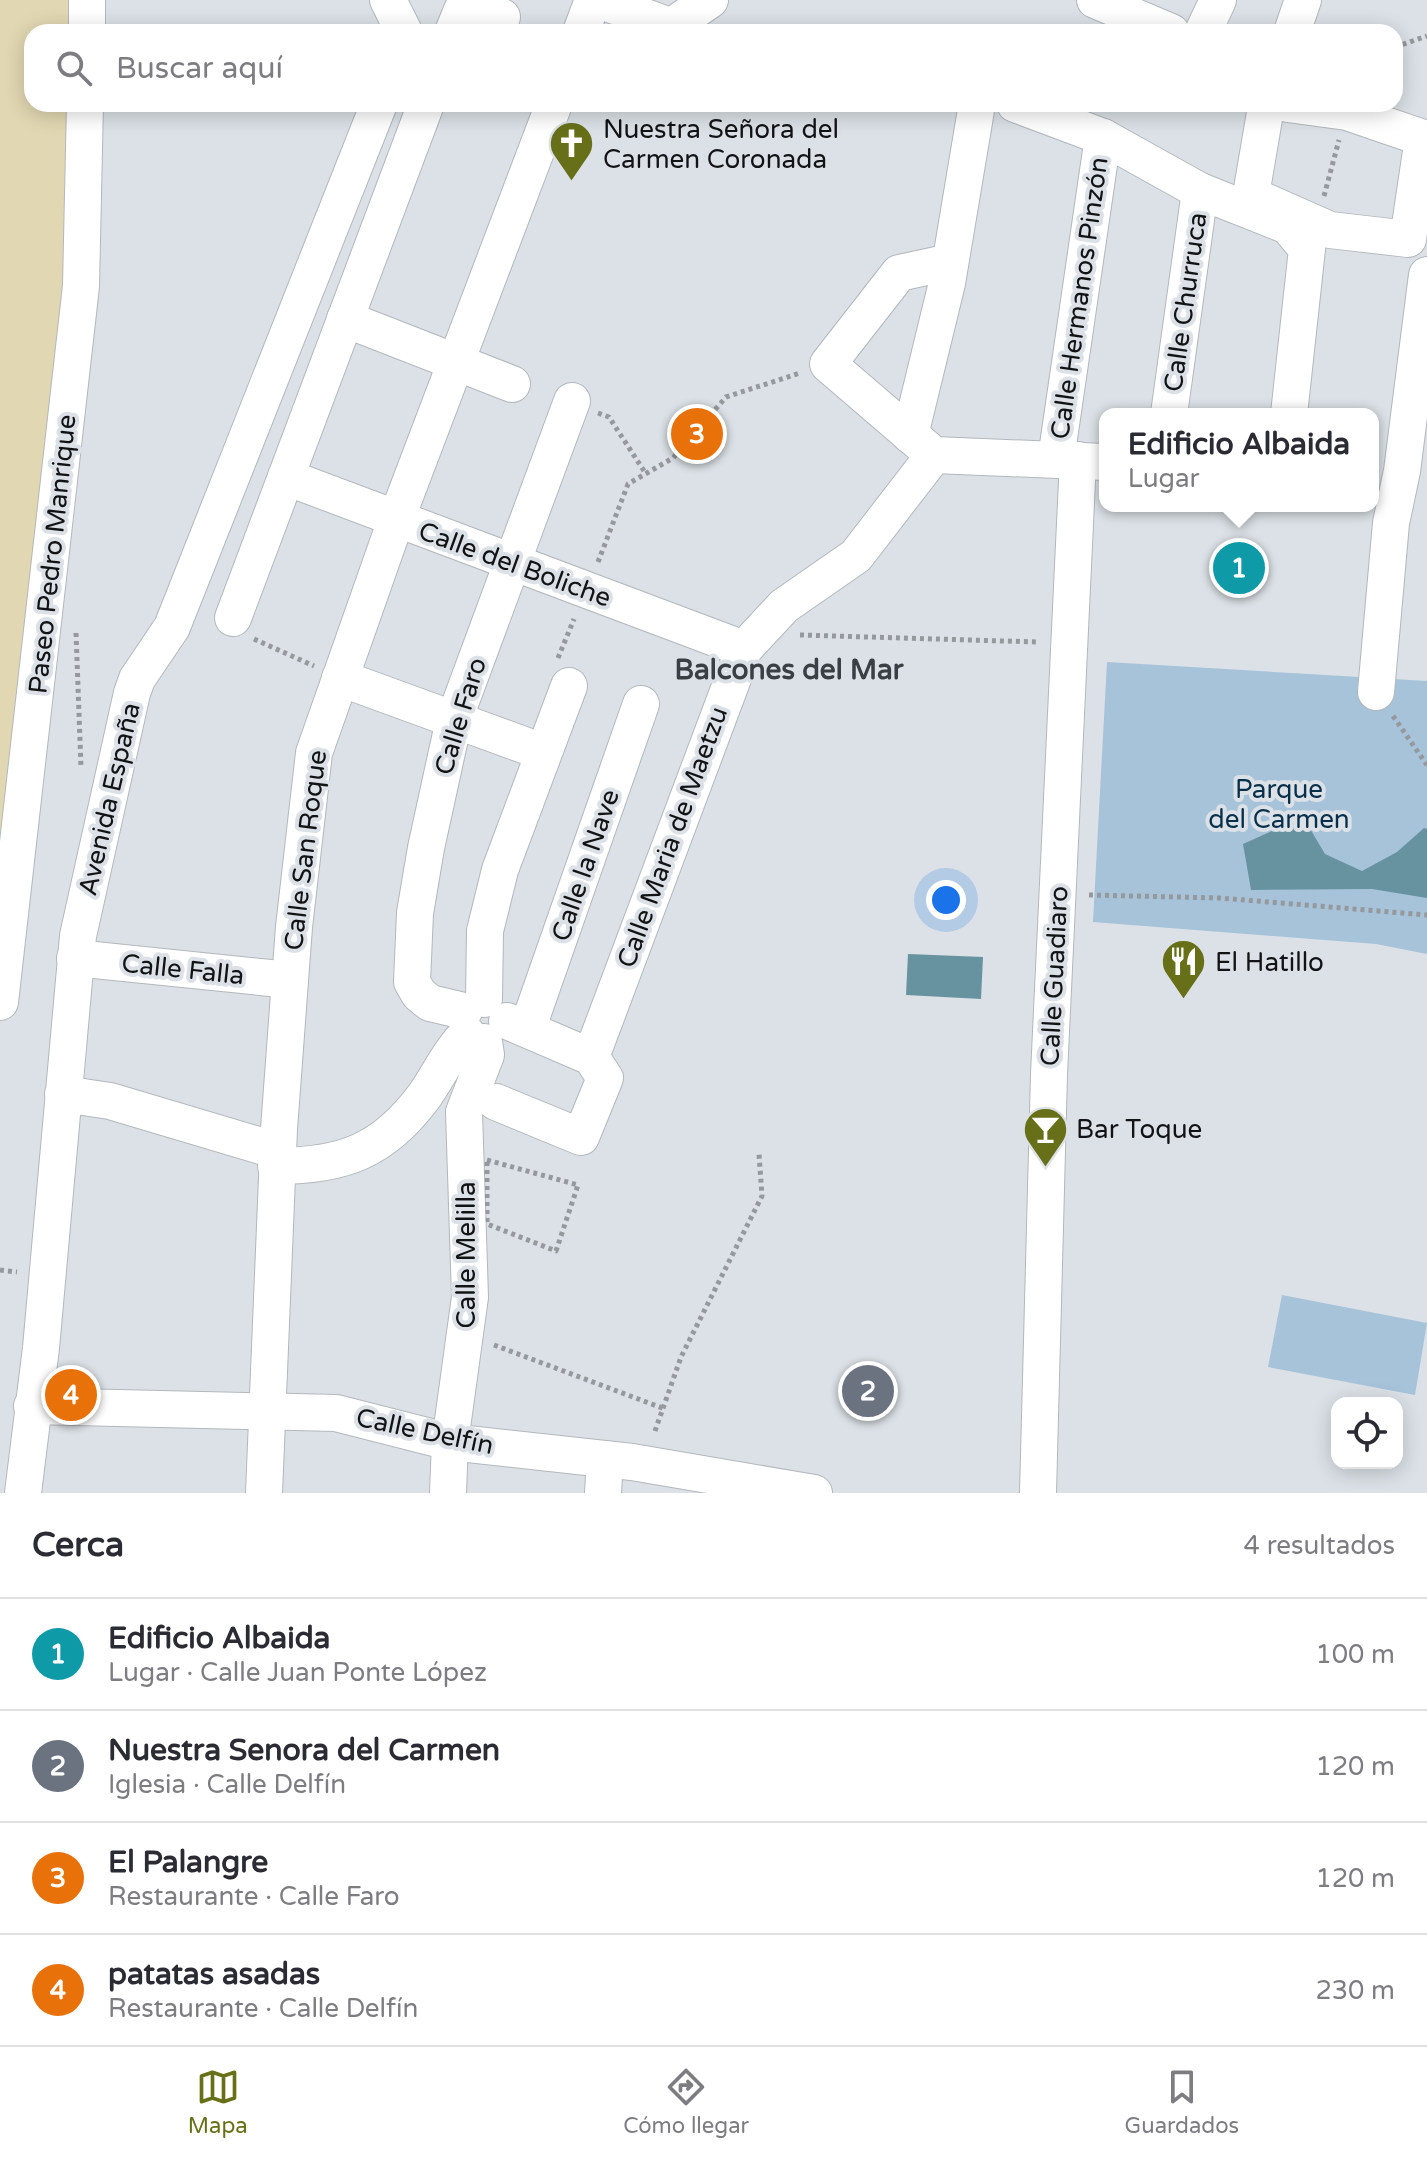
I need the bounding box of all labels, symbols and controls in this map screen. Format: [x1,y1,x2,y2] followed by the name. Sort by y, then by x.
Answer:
[24,24,1403,112] search box
[52,46,96,90] icon: search
[116,50,283,87] text: Buscar aquí
[603,114,839,175] place label: Nuestra Señora del Carmen Coronada
[548,120,596,183] church icon: Nuestra Señora del Carmen Coronada
[1044,155,1115,441] street label: Calle Hermanos Pinzón
[1158,210,1213,394] street label: Calle Churruca
[671,404,723,464] pin: 3
[1099,408,1379,512] popup
[22,413,83,695] street label: Paseo Pedro Manrique
[1128,426,1350,463] text: Edificio Albaida
[1128,463,1200,494] text: Lugar
[414,515,615,614] street label: Calle del Boliche
[1213,538,1265,598] pin: 1
[675,653,905,687] district label: Balcones del Mar
[428,654,493,779] street label: Calle Faro
[72,700,147,899] street label: Avenida España
[611,702,734,972] street label: Calle Maria de Maetzu
[278,748,333,952] street label: Calle San Roque
[1208,774,1350,835] park label: Parque del Carmen
[545,785,626,945] street label: Calle la Nave
[926,880,966,920] your location
[1034,885,1075,1067] street label: Calle Guadiaro
[1160,938,1208,1001] restaurant icon: El Hatillo
[1215,947,1324,978] place label: El Hatillo
[120,948,246,991] street label: Calle Falla
[1021,1105,1069,1168] bar icon: Bar Toque
[1076,1114,1202,1145] place label: Bar Toque
[451,1181,482,1329] street label: Calle Melilla
[842,1361,894,1421] pin: 2
[45,1365,97,1425] pin: 4
[1331,1397,1403,1469] map controls
[1331,1397,1403,1469] button: locate
[353,1402,496,1461] street label: Calle Delfín
[32,1525,124,1566] text: Cerca
[1244,1530,1395,1561] text: 4 resultados
[108,1620,330,1657] text: Edificio Albaida
[50,1639,66,1670] text: 1
[1315,1639,1395,1670] text: 100 m
[108,1657,487,1688] text: Lugar · Calle Juan Ponte López
[108,1732,500,1769] text: Nuestra Senora del Carmen
[50,1751,66,1782] text: 2
[1315,1751,1395,1782] text: 120 m
[108,1769,346,1800] text: Iglesia · Calle Delfín
[108,1844,268,1881] text: El Palangre
[50,1863,66,1894] text: 3
[1315,1863,1395,1894] text: 120 m
[108,1881,400,1912] text: Restaurante · Calle Faro
[108,1956,320,1993] text: patatas asadas
[50,1975,66,2006] text: 4
[1315,1975,1395,2006] text: 230 m
[108,1993,418,2024] text: Restaurante · Calle Delfín
[188,2065,248,2139] tab: Mapa
[623,2065,749,2139] tab: Cómo llegar
[1125,2065,1239,2139] tab: Guardados

